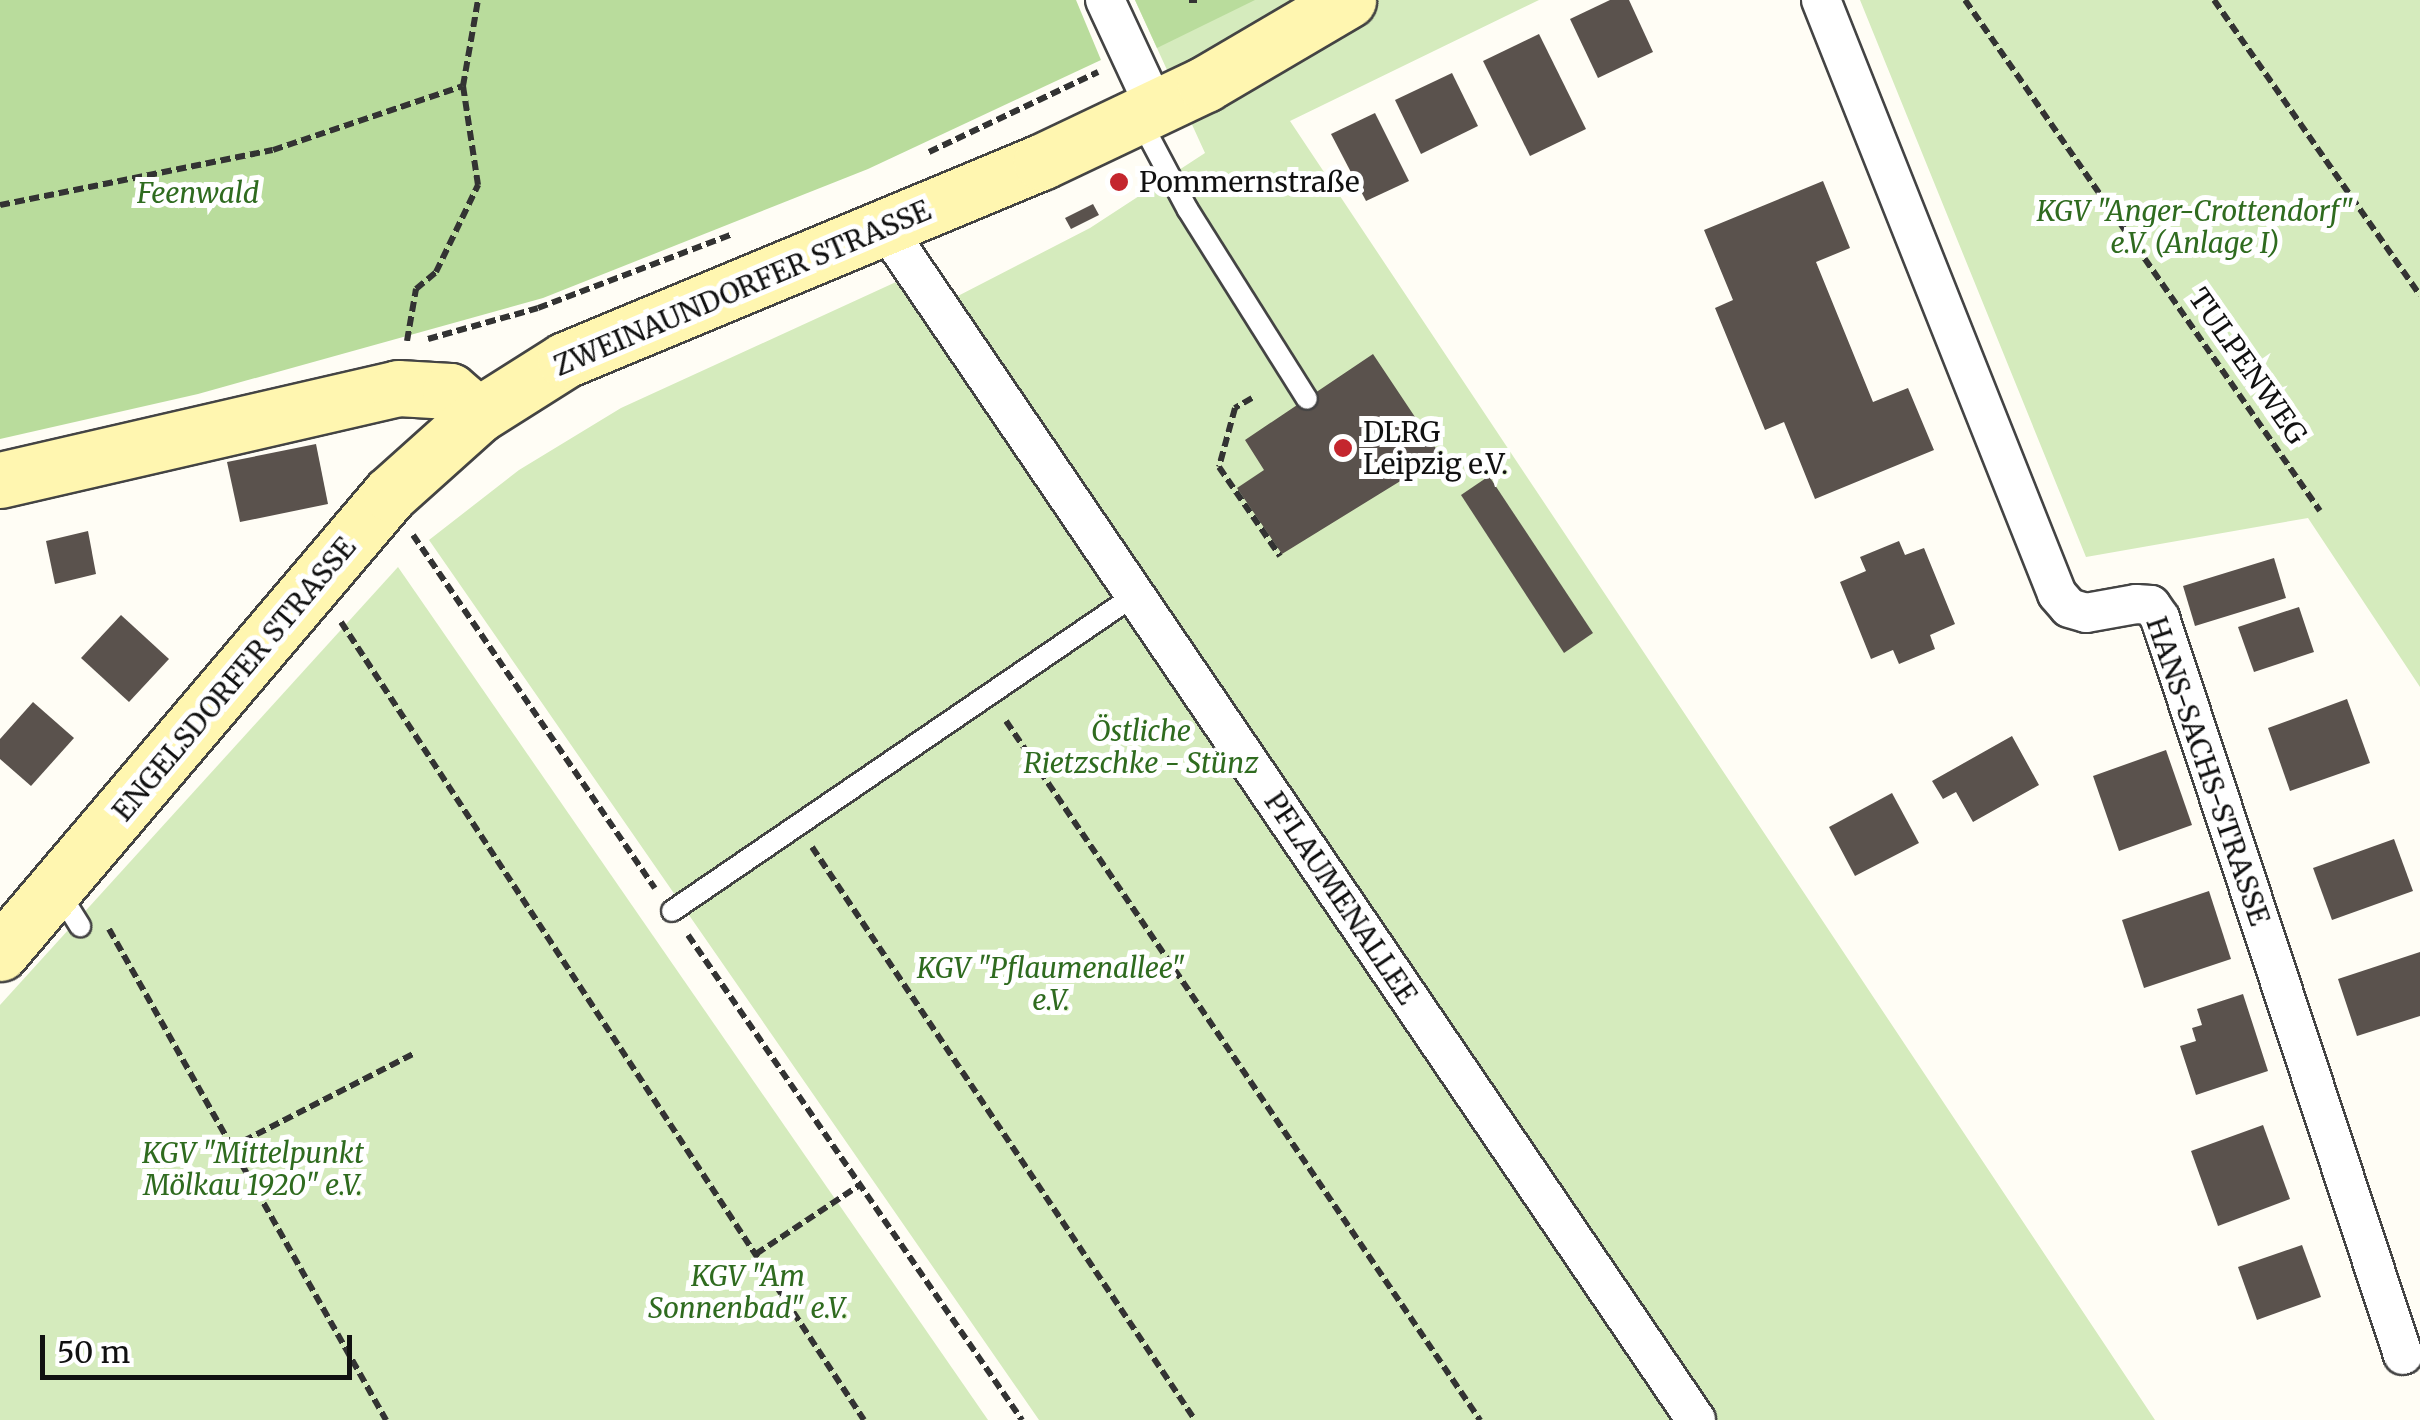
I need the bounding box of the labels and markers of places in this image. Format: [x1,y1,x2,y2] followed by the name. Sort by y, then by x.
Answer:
[1139,165,1360,199] place label: Pommernstraße
[1108,171,1130,193] marker: Pommernstraße
[1363,415,1508,481] place label: DLRG Leipzig e.V.
[1332,437,1354,459] marker: DLRG Leipzig e.V.

